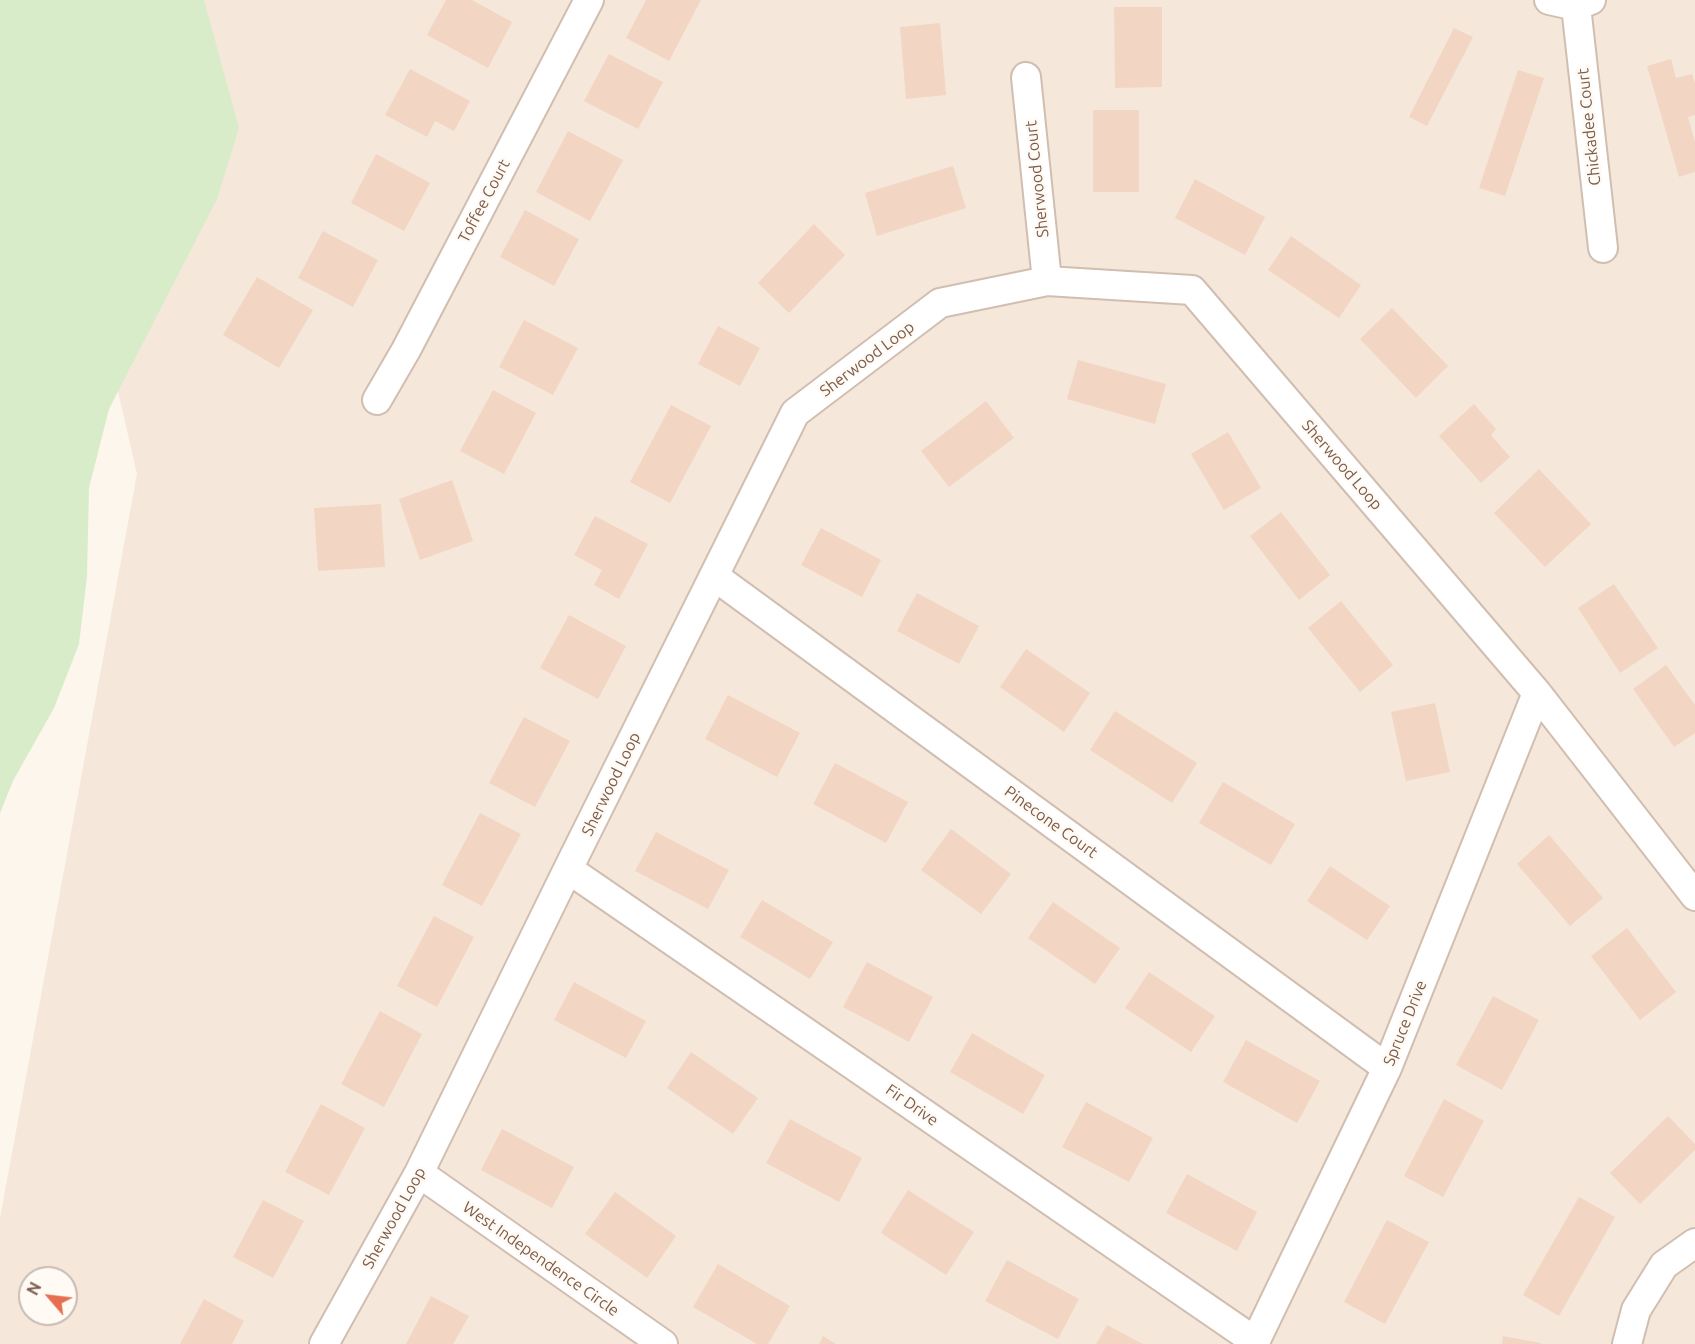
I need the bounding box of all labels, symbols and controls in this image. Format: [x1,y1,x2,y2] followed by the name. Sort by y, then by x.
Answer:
[1573,67,1605,187] street label: Chickadee Court
[1021,120,1053,238] street label: Sherwood Court
[454,156,514,246] street label: Toffee Court
[816,317,918,401] street label: Sherwood Loop
[1298,416,1386,514] street label: Sherwood Loop
[578,729,644,839] street label: Sherwood Loop
[1001,782,1101,862] street label: Pinecone Court
[1379,977,1431,1069] street label: Spruce Drive
[882,1080,942,1130] street label: Fir Drive
[358,1164,430,1272] street label: Sherwood Loop
[459,1198,623,1320] street label: West Independence Circle
[18,1266,78,1326] north arrow
[23,1279,45,1298] text: N

